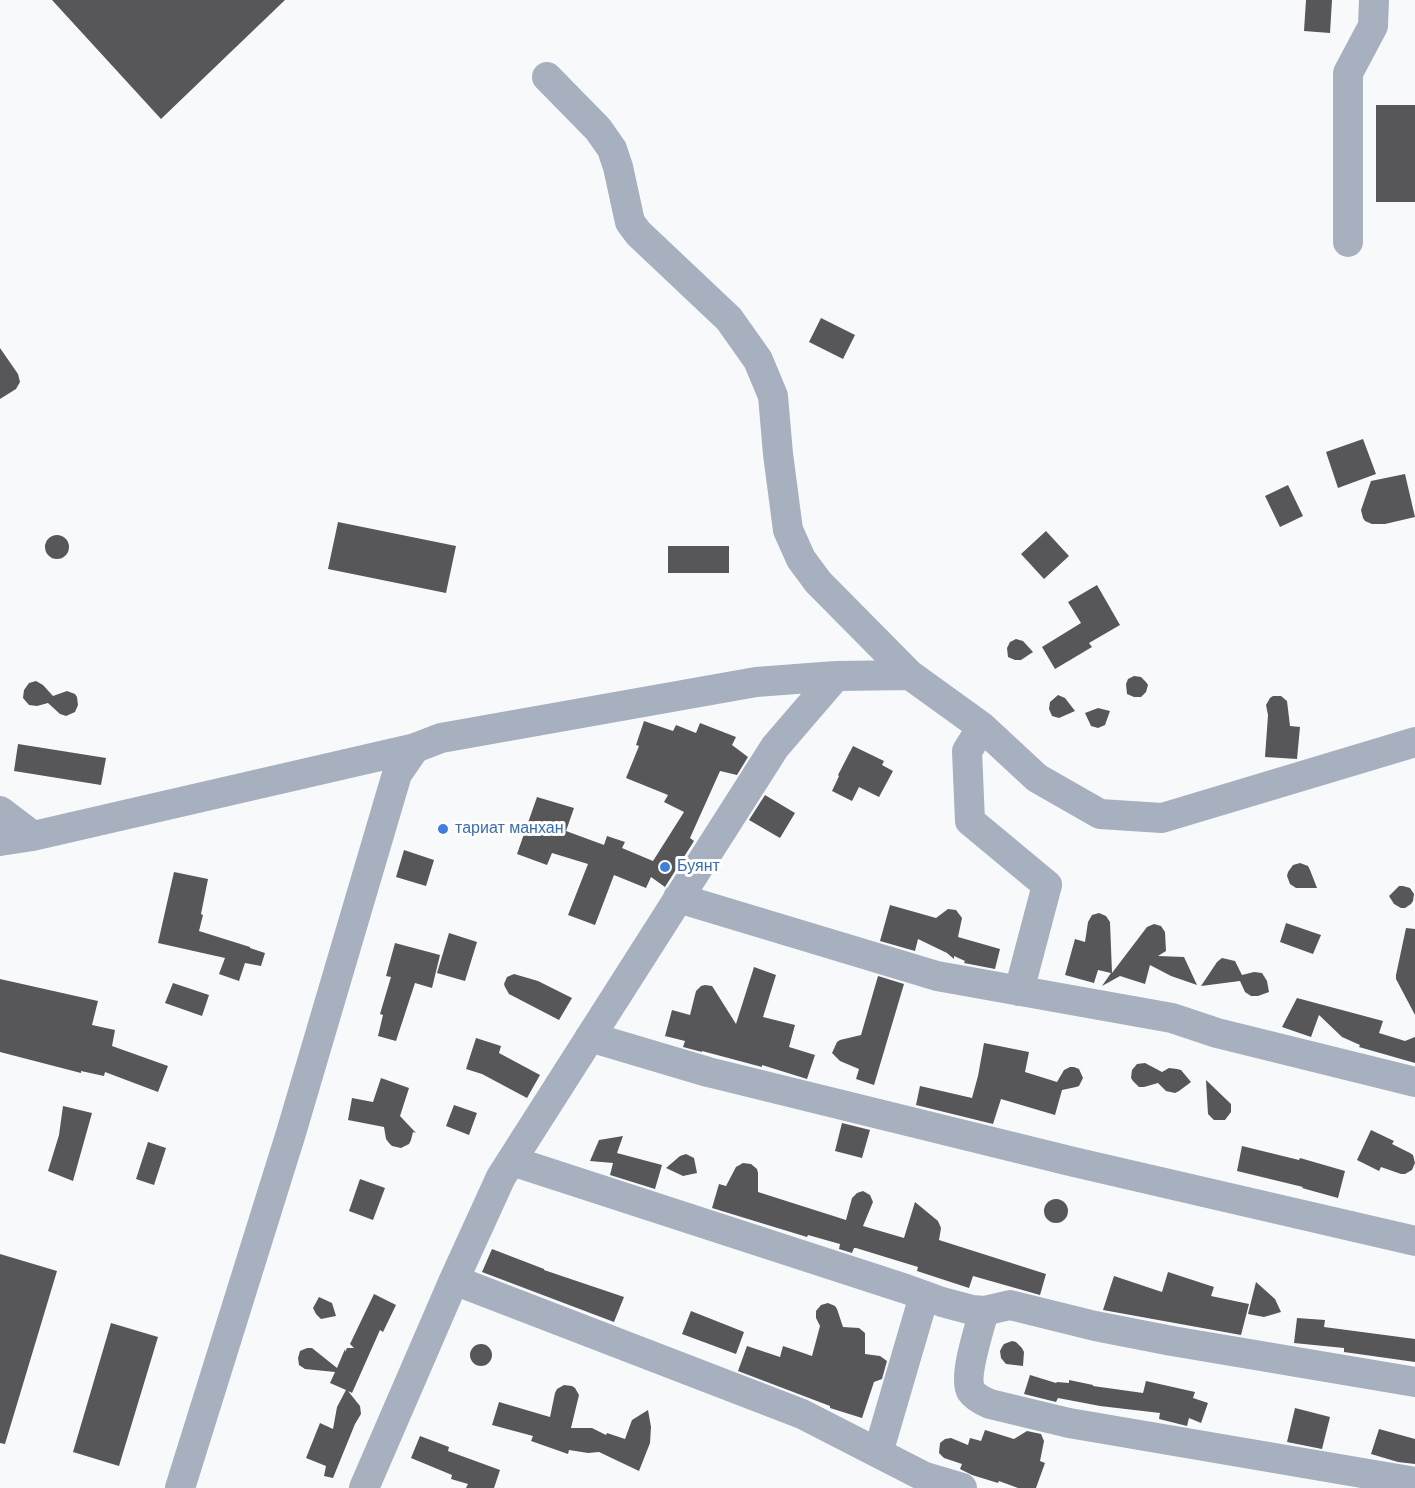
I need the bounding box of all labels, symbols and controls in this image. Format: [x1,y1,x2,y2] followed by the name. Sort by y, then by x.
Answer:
[455,819,563,839] place label: тариат манхан
[436,822,450,836] marker: тариат манхан
[677,857,720,877] place label: Буянт
[658,860,672,874] marker: Буянт

